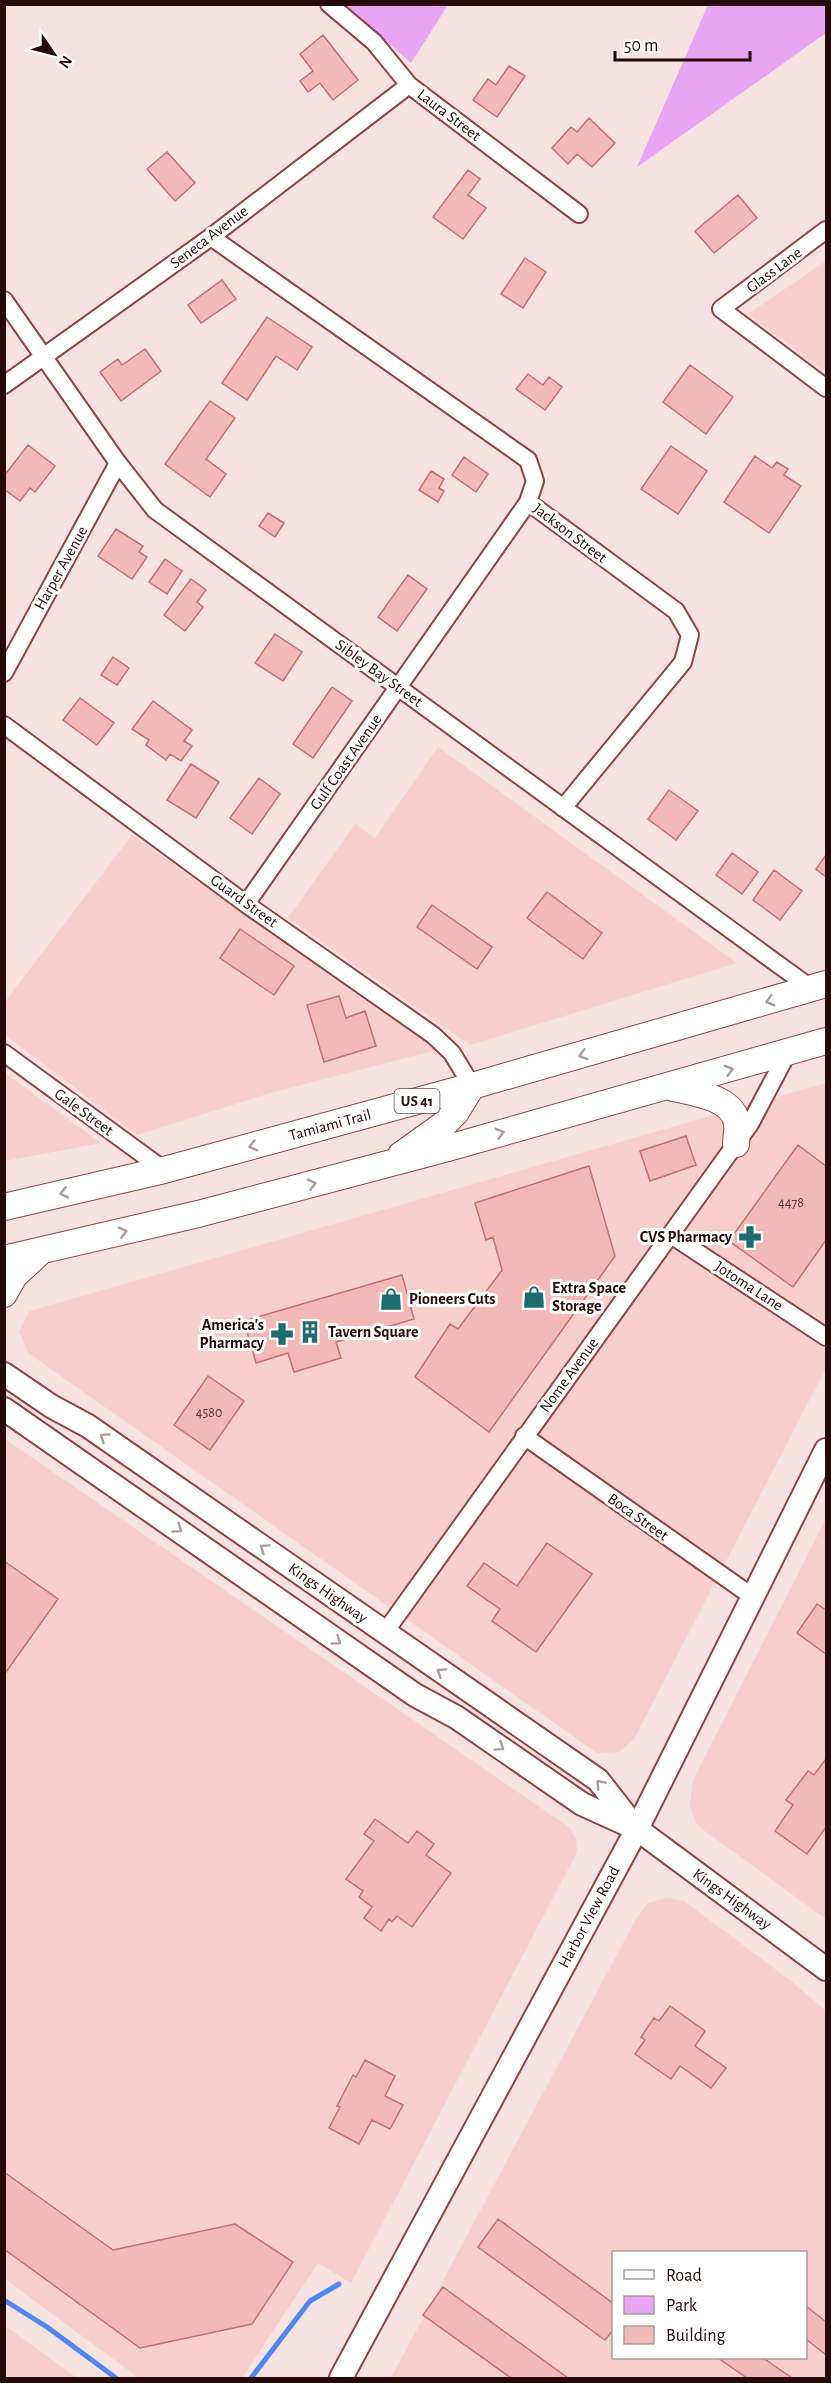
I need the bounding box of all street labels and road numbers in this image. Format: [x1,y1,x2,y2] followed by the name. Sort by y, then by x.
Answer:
[414,86,484,144] street label: Laura Street
[167,203,251,271] street label: Seneca Avenue
[743,244,805,296] street label: Glass Lane
[530,500,610,566] street label: Jackson Street
[31,523,91,613] street label: Harper Avenue
[332,636,426,711] street label: Sibley Bay Street
[307,711,385,813] street label: Gulf Coast Avenue
[208,871,280,931] street label: Guard Street
[52,1085,116,1139] street label: Gale Street
[394,1089,440,1113] road number: US 41
[287,1106,373,1144] street label: Tamiami Trail
[712,1258,786,1314] street label: Jotoma Lane
[537,1335,601,1415] street label: Nome Avenue
[605,1490,671,1544] street label: Boca Street
[285,1560,371,1627] street label: Kings Highway
[556,1864,622,1970] street label: Harbor View Road
[689,1865,774,1934] street label: Kings Highway

